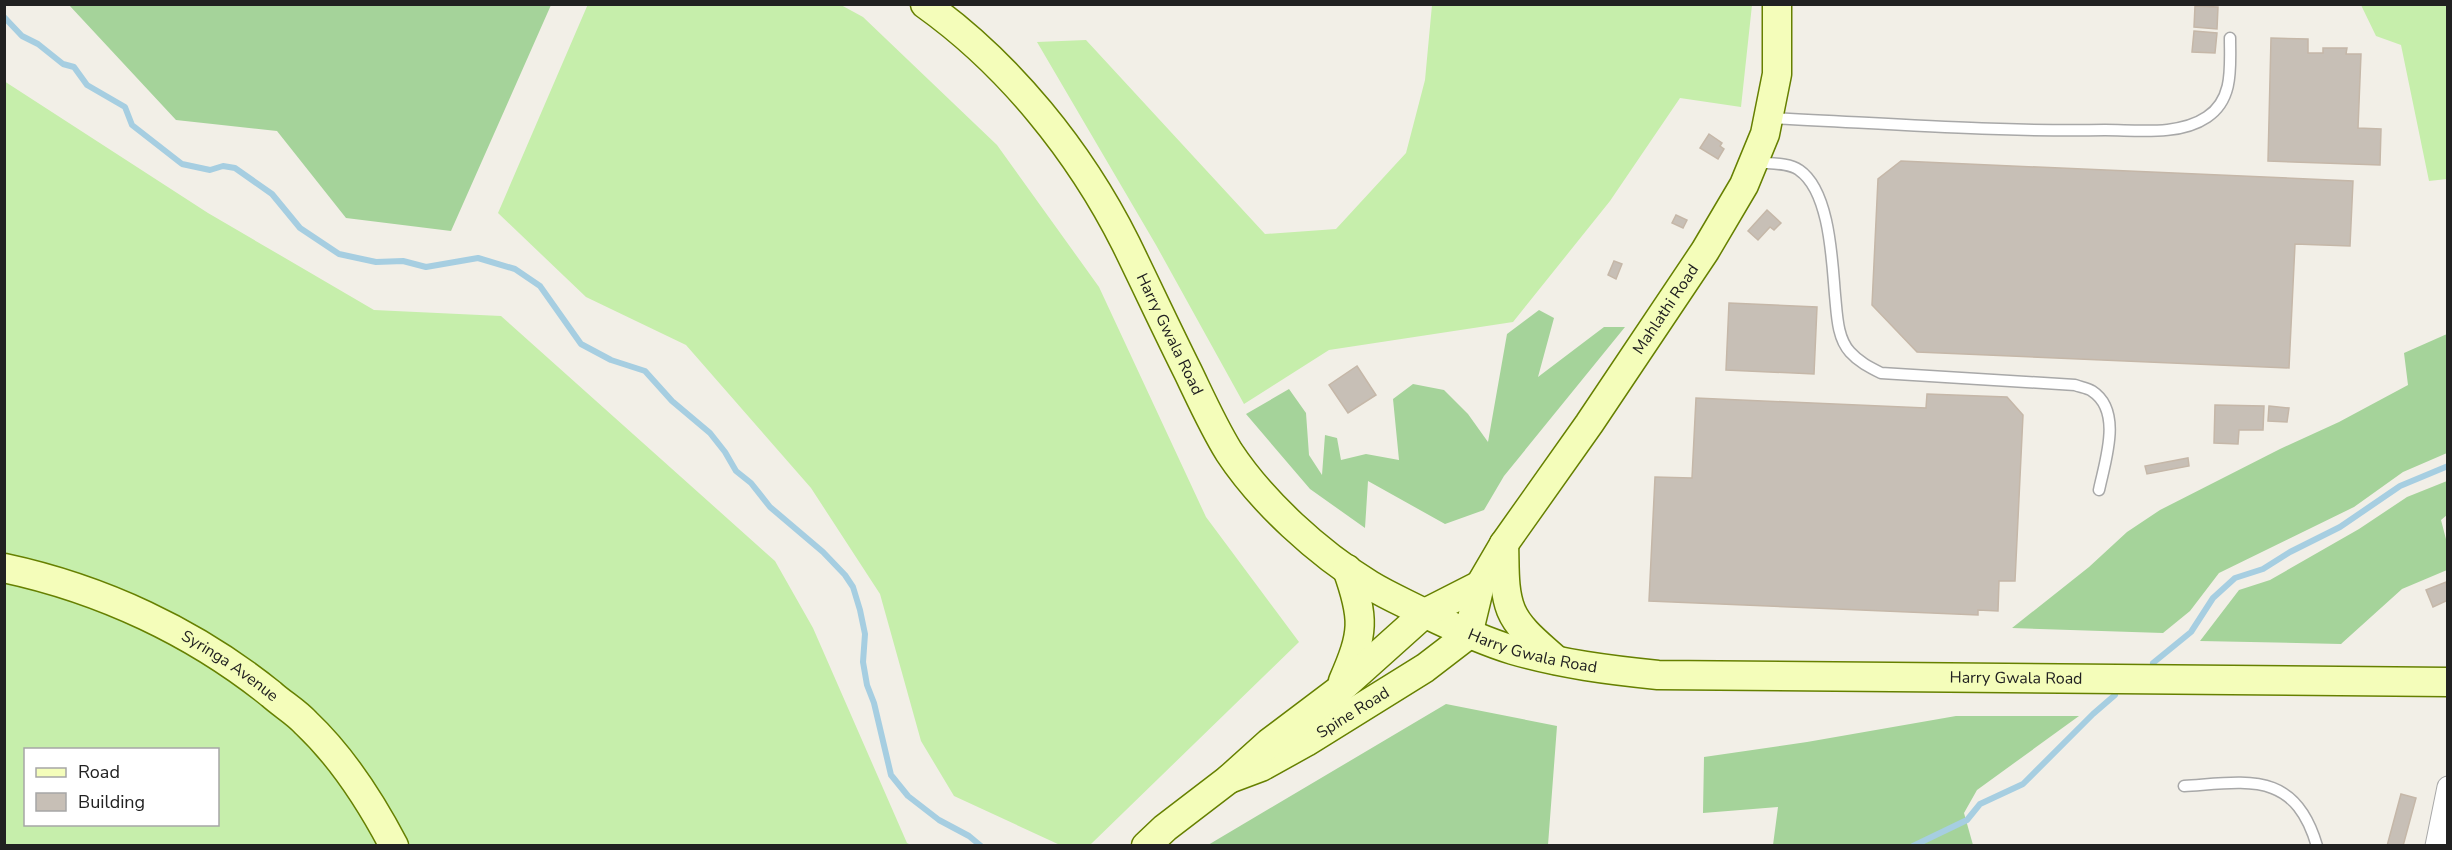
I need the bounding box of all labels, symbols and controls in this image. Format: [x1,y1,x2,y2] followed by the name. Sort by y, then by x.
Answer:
[1628,260,1704,359] street label: Mahlathi Road
[1131,269,1208,399] street label: Harry Gwala Road
[1465,624,1599,679] street label: Harry Gwala Road
[177,625,283,707] street label: Syringa Avenue
[1949,667,2083,690] street label: Harry Gwala Road
[1312,682,1394,744] street label: Spine Road
[24,748,219,826] legend
[78,760,120,784] text: Road
[78,790,145,814] text: Building

